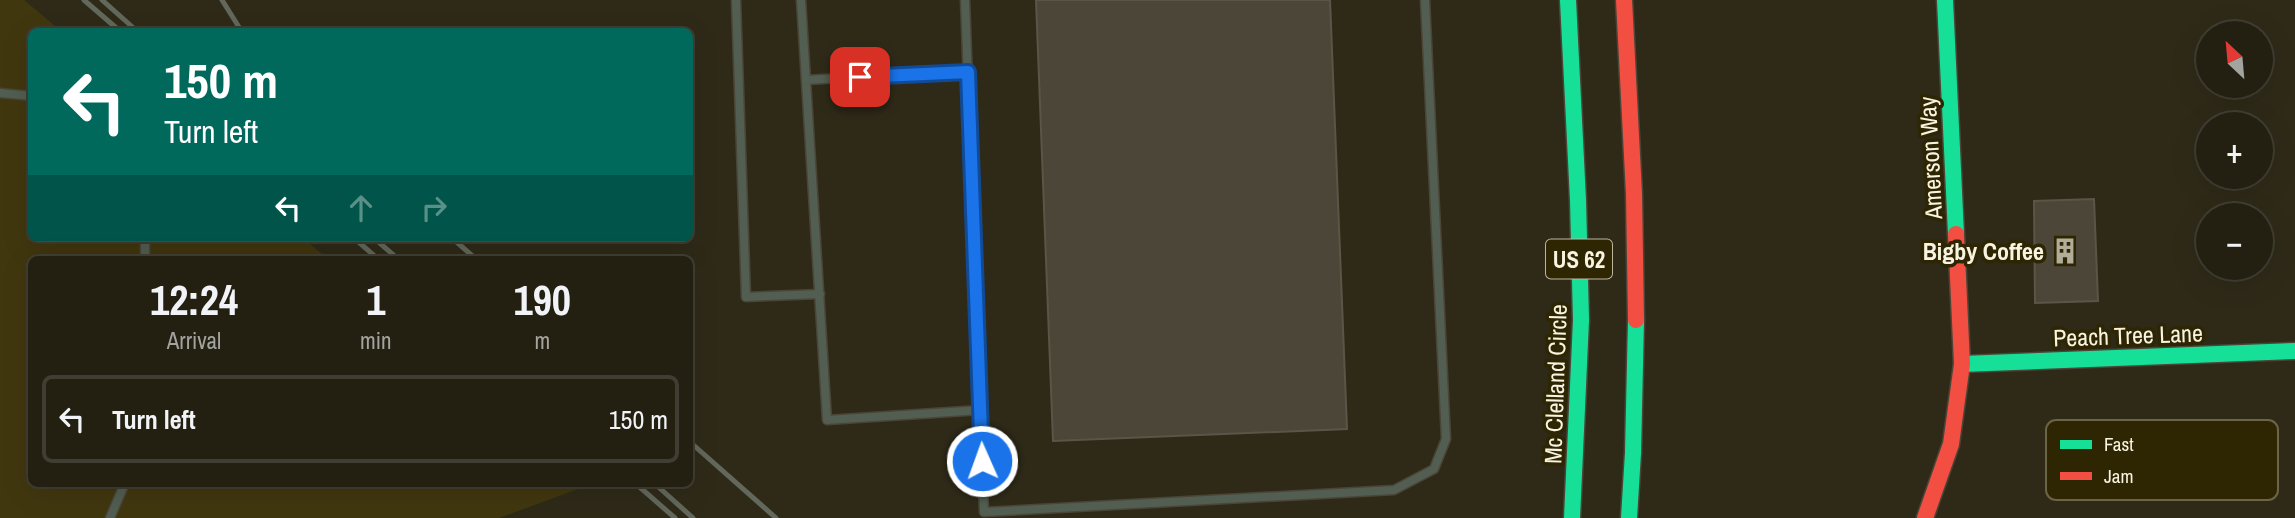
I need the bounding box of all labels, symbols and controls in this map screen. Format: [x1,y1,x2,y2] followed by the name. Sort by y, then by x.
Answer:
[2196,21,2273,98] north arrow
[2196,21,2273,280] map controls
[164,47,278,113] text: 150 m
[830,47,890,107] pin
[49,56,140,147] icon: left
[841,58,879,96] icon: arrive
[1911,96,1949,221] street label: Amerson Way
[164,110,258,153] text: Turn left
[2196,112,2273,189] button: +
[269,189,307,227] icon: left
[342,189,380,227] icon: ahead
[415,189,453,227] icon: right
[2196,203,2273,280] button: −
[1923,235,2044,267] place label: Bigby Coffee
[2050,236,2080,266] building icon: Bigby Coffee
[1546,240,1612,278] road number: US 62
[150,272,238,328] text: 12:24
[366,272,385,328] text: 1
[514,272,571,328] text: 190
[1536,304,1574,464] street label: Mc Clelland Circle
[2053,316,2203,354] street label: Peach Tree Lane
[167,325,221,356] text: Arrival
[360,325,392,356] text: min
[534,325,550,356] text: m
[53,400,91,438] icon: left
[112,402,196,437] text: Turn left
[609,402,668,437] text: 150 m
[2046,420,2278,500] legend
[945,424,1019,498] position arrow
[2104,431,2134,457] text: Fast
[2104,463,2133,489] text: Jam

